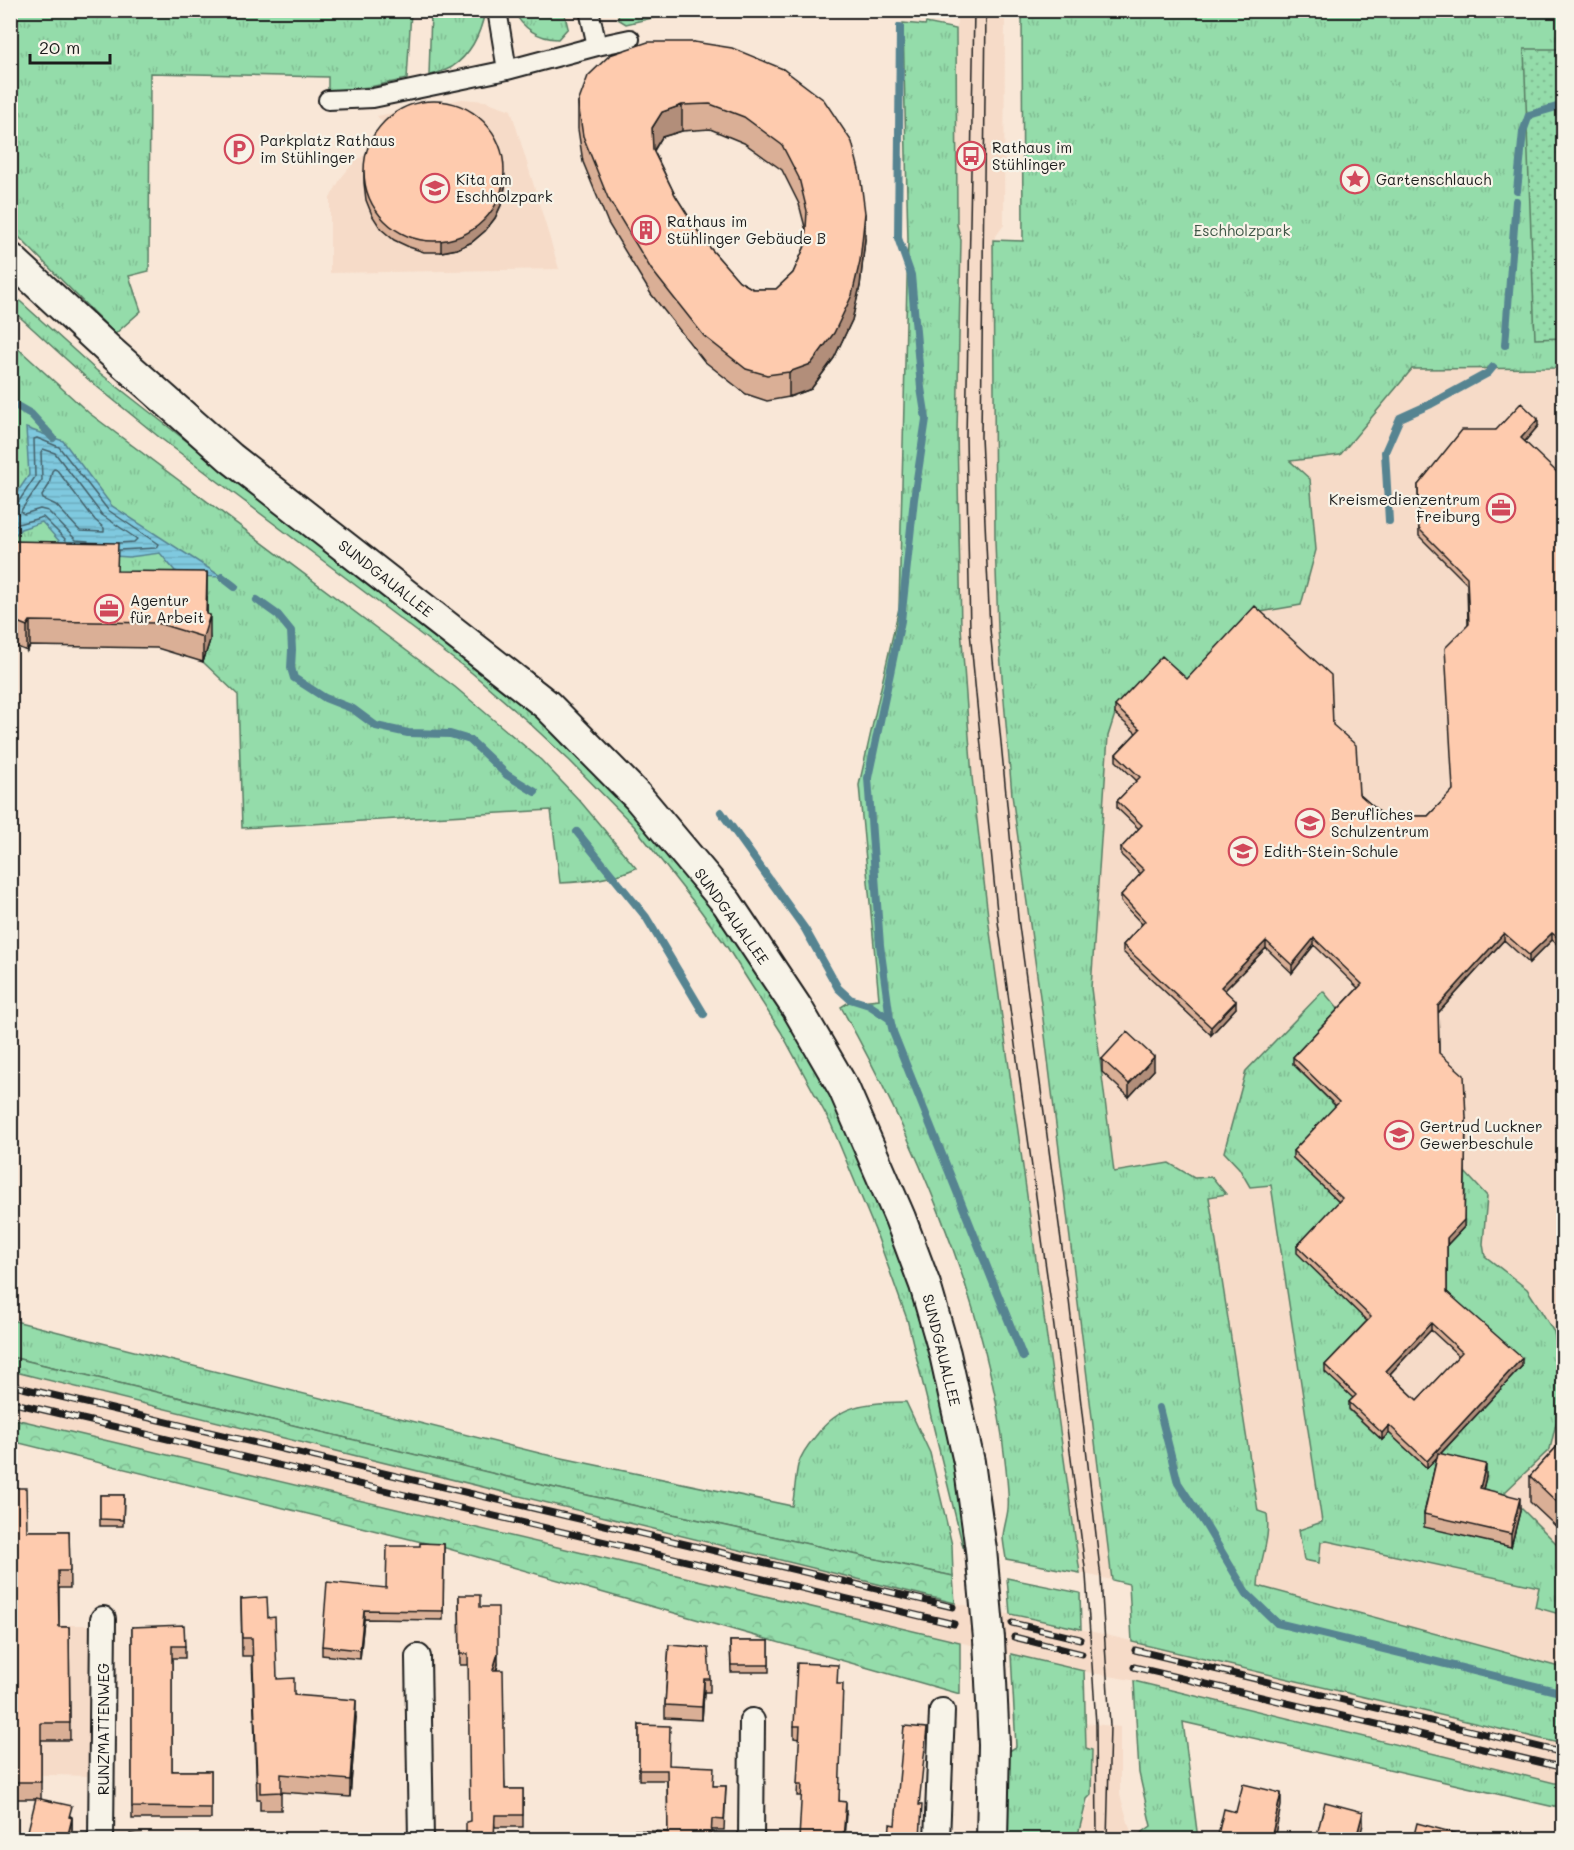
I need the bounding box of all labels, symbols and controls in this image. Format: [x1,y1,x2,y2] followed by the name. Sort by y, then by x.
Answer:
[30,27,110,65] scale bar
[39,35,80,59] text: 20 m
[260,130,395,167] place label: Parkplatz Rathaus im Stühlinger
[223,133,255,165] parking icon: Parkplatz Rathaus im Stühlinger
[992,137,1072,174] place label: Rathaus im Stühlinger
[955,140,987,172] bus stop icon: Rathaus im Stühlinger
[1339,163,1371,195] place icon: Gartenschlauch
[456,169,553,206] place label: Kita am Eschholzpark
[1376,169,1491,189] place label: Gartenschlauch
[419,172,451,204] school or university icon: Kita am Eschholzpark
[667,211,826,248] place label: Rathaus im Stühlinger Gebäude B
[630,214,662,246] building icon: Rathaus im Stühlinger Gebäude B
[1194,220,1290,240] park label: Eschholzpark
[1329,489,1480,526] place label: Kreismedienzentrum Freiburg
[1485,492,1517,524] office icon: Kreismedienzentrum Freiburg
[335,535,438,621] street label: SUNDGAUALLEE
[130,590,204,627] place label: Agentur für Arbeit
[93,593,125,625] office icon: Agentur für Arbeit
[1331,804,1429,841] place label: Berufliches Schulzentrum
[1294,807,1326,839] school or university icon: Berufliches Schulzentrum
[1227,835,1259,867] school or university icon: Edith-Stein-Schule
[1264,841,1399,861] place label: Edith-Stein-Schule
[690,864,774,969] street label: SUNDGAUALLEE
[1420,1116,1543,1153] place label: Gertrud Luckner Gewerbeschule
[1383,1119,1415,1151] school or university icon: Gertrud Luckner Gewerbeschule
[918,1292,966,1408] street label: SUNDGAUALLEE
[93,1663,113,1795] street label: RUNZMATTENWEG

